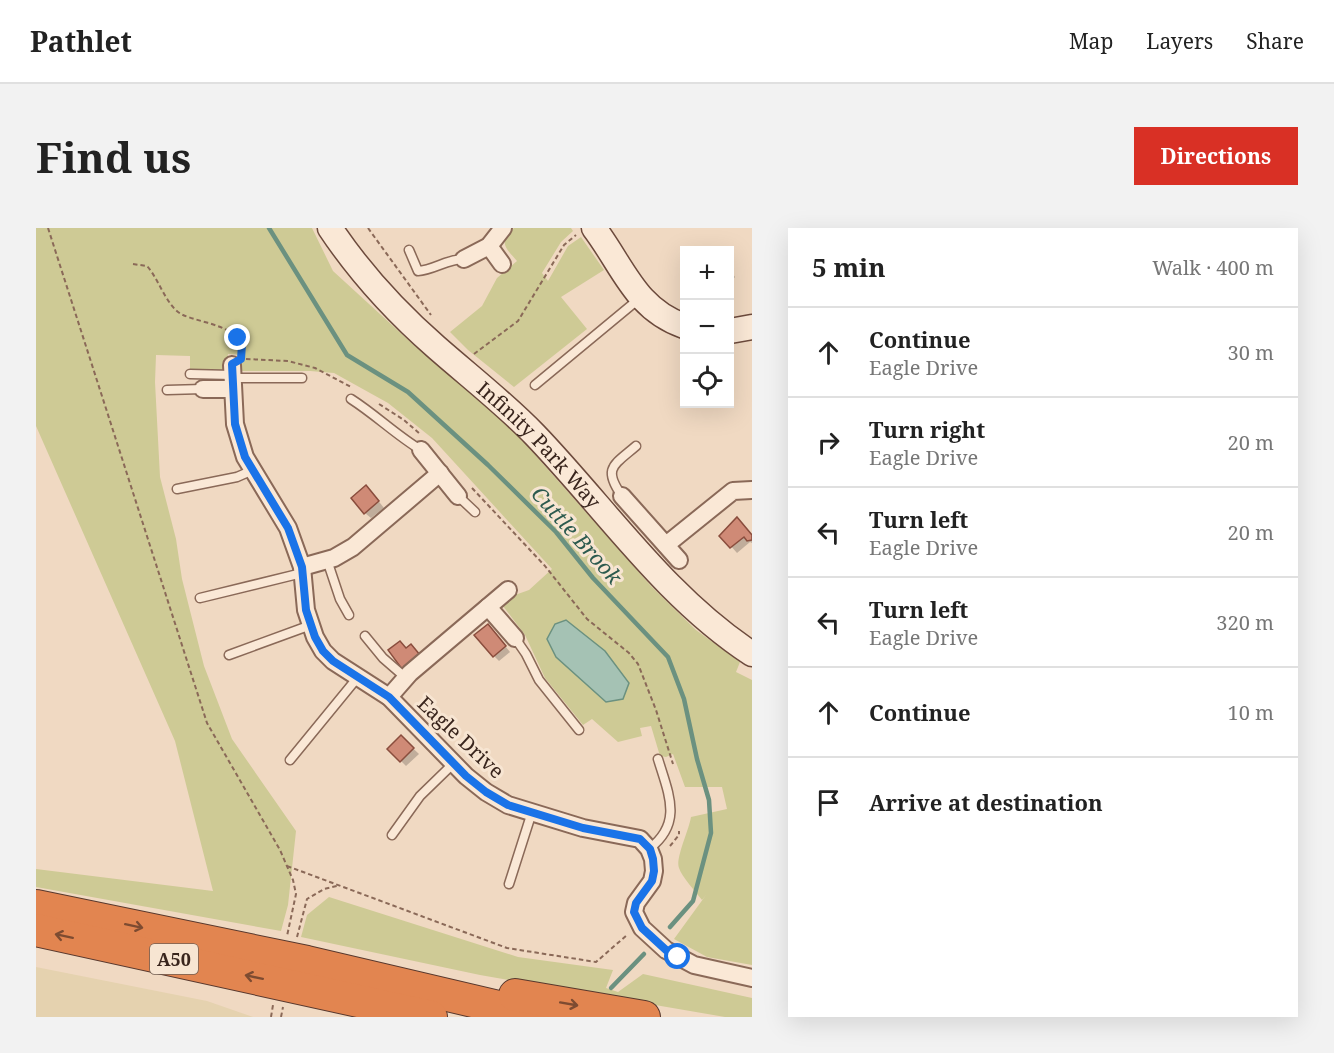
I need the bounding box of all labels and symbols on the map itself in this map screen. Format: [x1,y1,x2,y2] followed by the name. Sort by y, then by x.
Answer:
[224,324,250,350] route end
[472,375,608,514] street label: Infinity Park Way
[526,480,629,591] water label: Cuttle Brook
[412,690,510,784] street label: Eagle Drive
[124,921,144,932] one-way arrow
[54,929,73,941] one-way arrow
[664,943,690,969] route start
[150,944,198,974] road number: A50
[245,971,265,982] one-way arrow
[558,999,578,1010] one-way arrow

